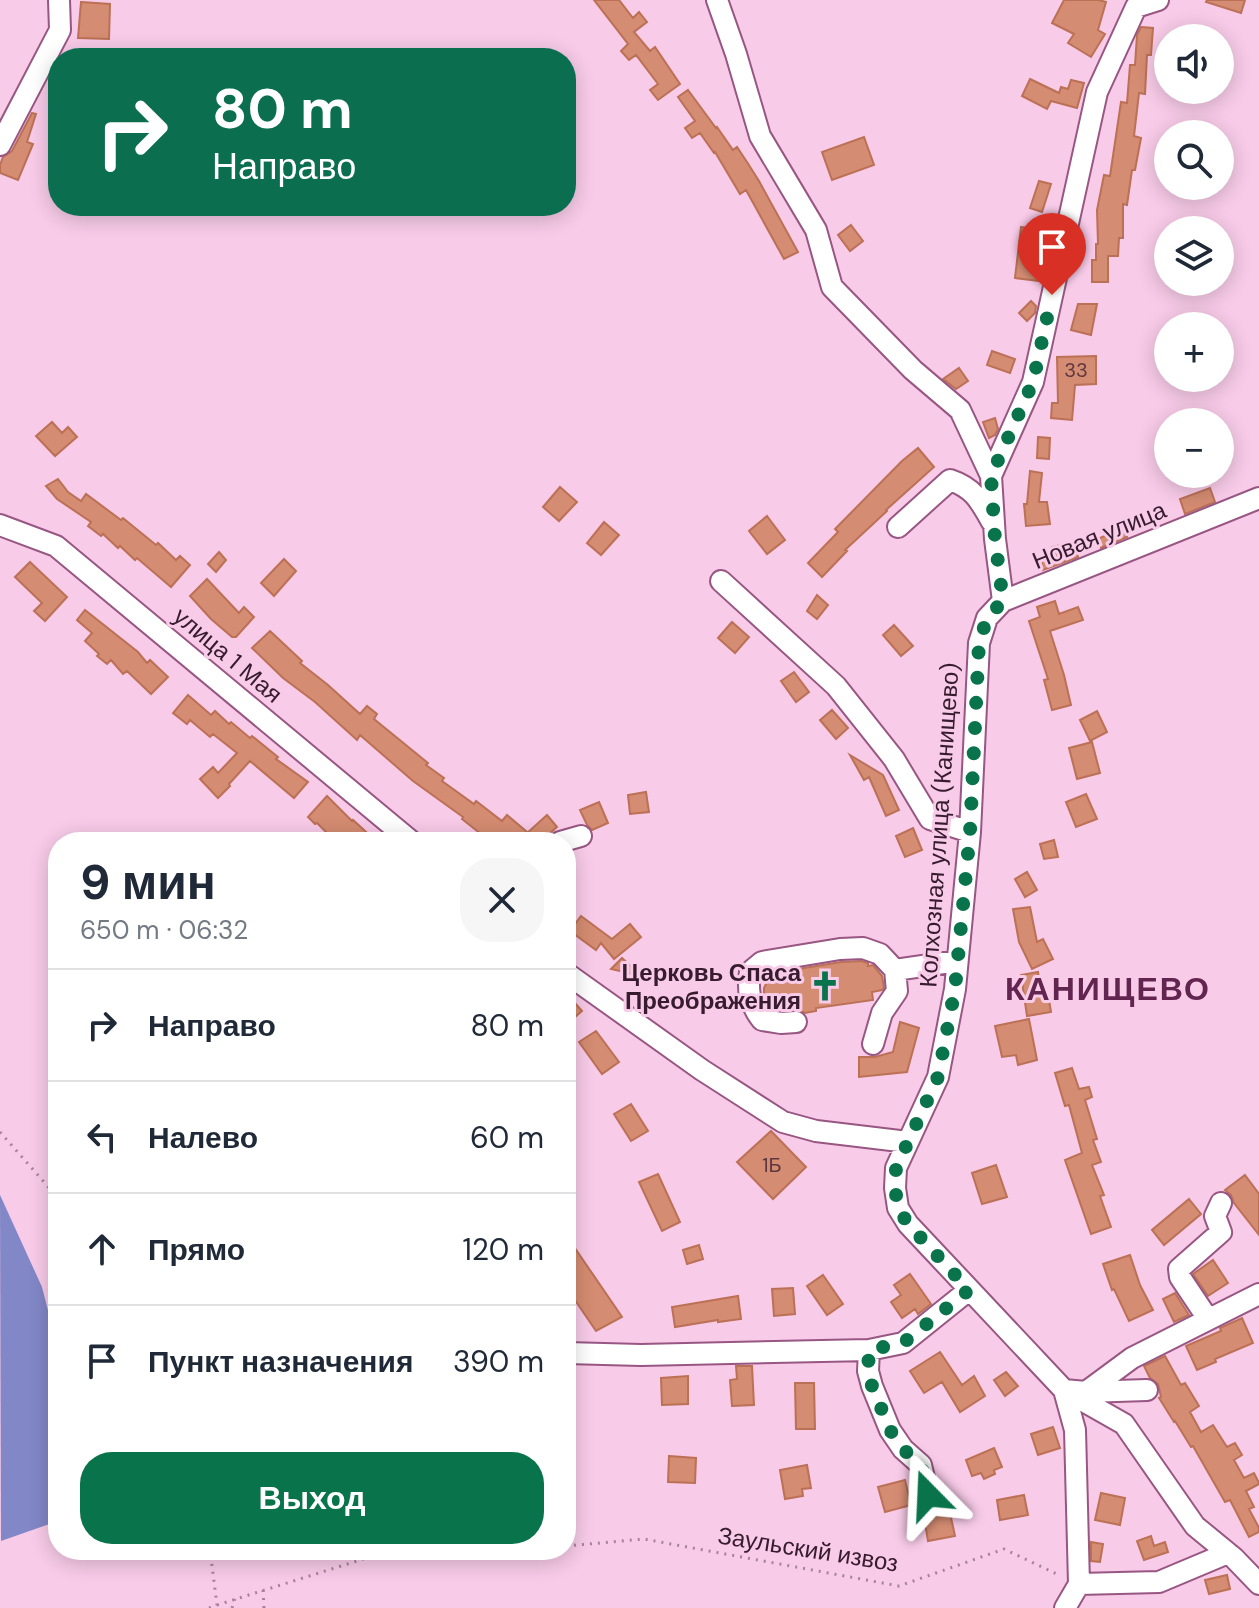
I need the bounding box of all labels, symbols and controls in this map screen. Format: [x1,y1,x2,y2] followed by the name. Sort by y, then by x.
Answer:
[1154,24,1234,488] map controls
[1154,24,1234,104] button: sound
[212,72,353,145] text: 80 m
[80,80,184,184] icon: right
[1154,120,1234,200] button: search
[212,143,356,190] text: Направо
[1018,213,1086,295] pin
[1154,216,1234,296] button: layers
[1030,225,1074,269] icon: arrive
[1154,312,1234,392] button: +
[1064,357,1088,383] house number: 33
[1154,408,1234,488] button: −
[1027,494,1171,576] street label: Новая улица
[167,600,289,710] street label: улица 1 Мая
[912,662,966,988] street label: Колхозная улица (Канищево)
[80,851,216,914] text: 9 мин
[460,858,544,942] button: close
[80,913,248,947] text: 650 m · 06:32
[622,957,802,1016] place label: Церковь Спаса Преображения
[1005,968,1211,1010] district label: КАНИЩЕВО
[808,969,842,1003] church icon: Церковь Спаса Преображения
[80,1003,124,1047] icon: right
[148,1006,276,1045] text: Направо
[471,1006,544,1045] text: 80 m
[80,1115,124,1159] icon: left
[148,1118,258,1157] text: Налево
[470,1118,544,1157] text: 60 m
[762,1152,782,1178] house number: 1Б
[80,1227,124,1271] icon: ahead
[148,1230,245,1269] text: Прямо
[462,1230,544,1269] text: 120 m
[80,1339,124,1383] icon: arrive
[148,1342,413,1381] text: Пункт назначения
[453,1342,544,1381] text: 390 m
[80,1452,544,1544] button: Выход
[886,1453,970,1537] position arrow
[716,1519,900,1579] street label: Заульский извоз

